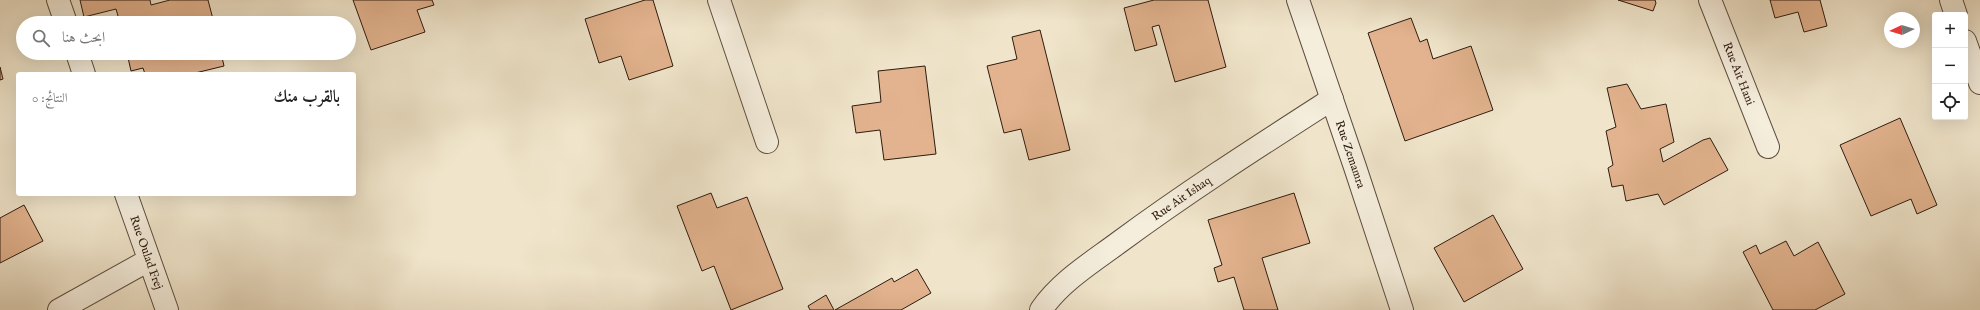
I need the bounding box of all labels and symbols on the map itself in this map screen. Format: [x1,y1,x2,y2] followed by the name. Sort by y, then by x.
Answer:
[1884,12,1920,48] north arrow
[1720,40,1758,107] street label: Rue Ait Hani
[1332,118,1369,191] street label: Rue Zemamra
[1149,172,1215,224] street label: Rue Ait Ishaq
[127,213,167,292] street label: Rue Oulad Frej

